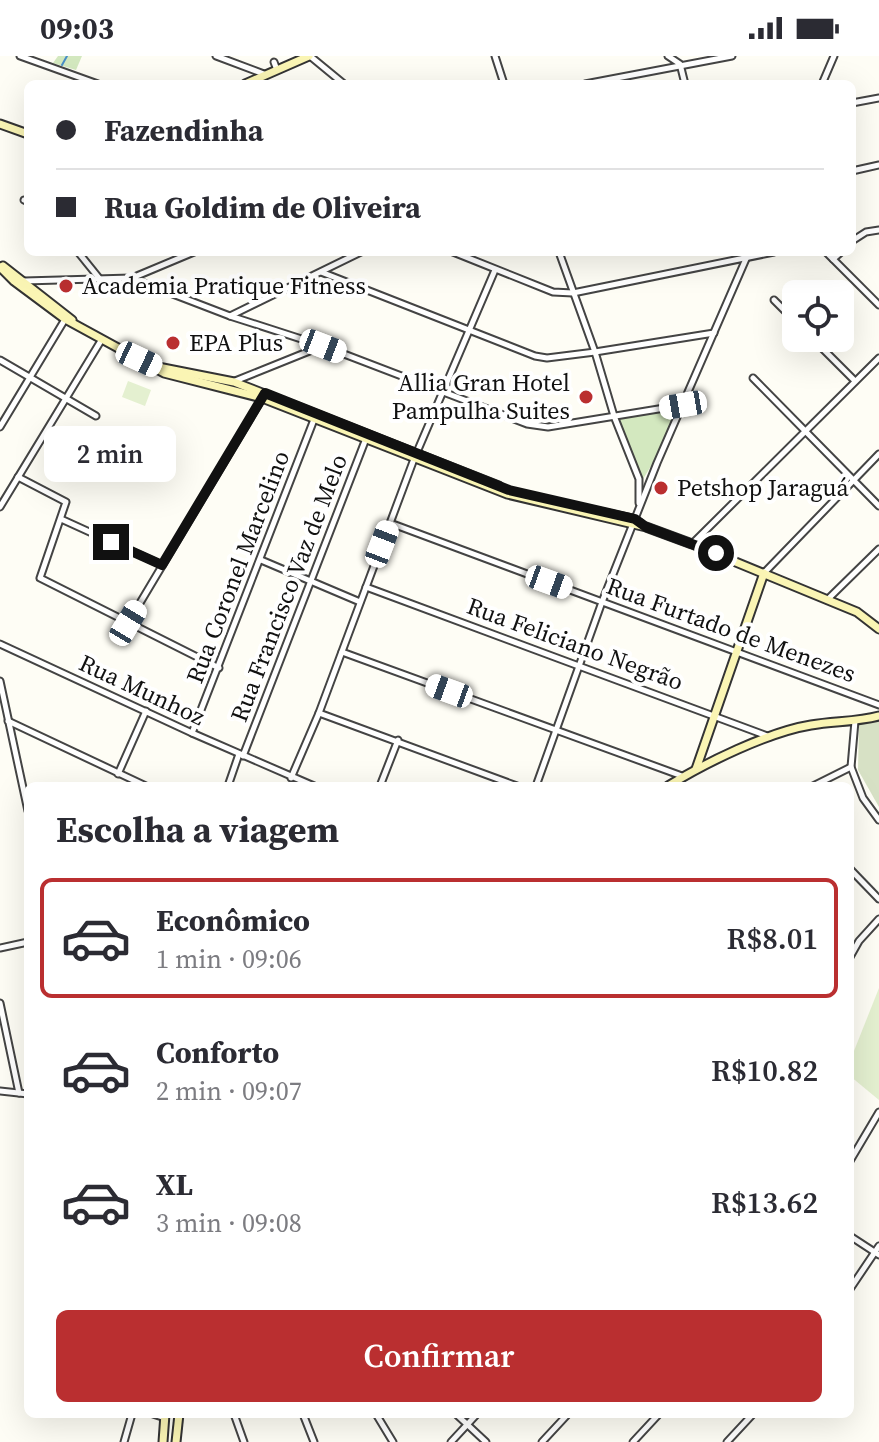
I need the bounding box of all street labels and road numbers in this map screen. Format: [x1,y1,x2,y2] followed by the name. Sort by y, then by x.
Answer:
[178,446,297,688] street label: Rua Coronel Marcelino
[222,449,355,726] street label: Rua Francisco Vaz de Melo
[602,569,860,690] street label: Rua Furtado de Menezes
[462,589,688,698] street label: Rua Feliciano Negrão
[74,646,211,733] street label: Rua Munhoz

